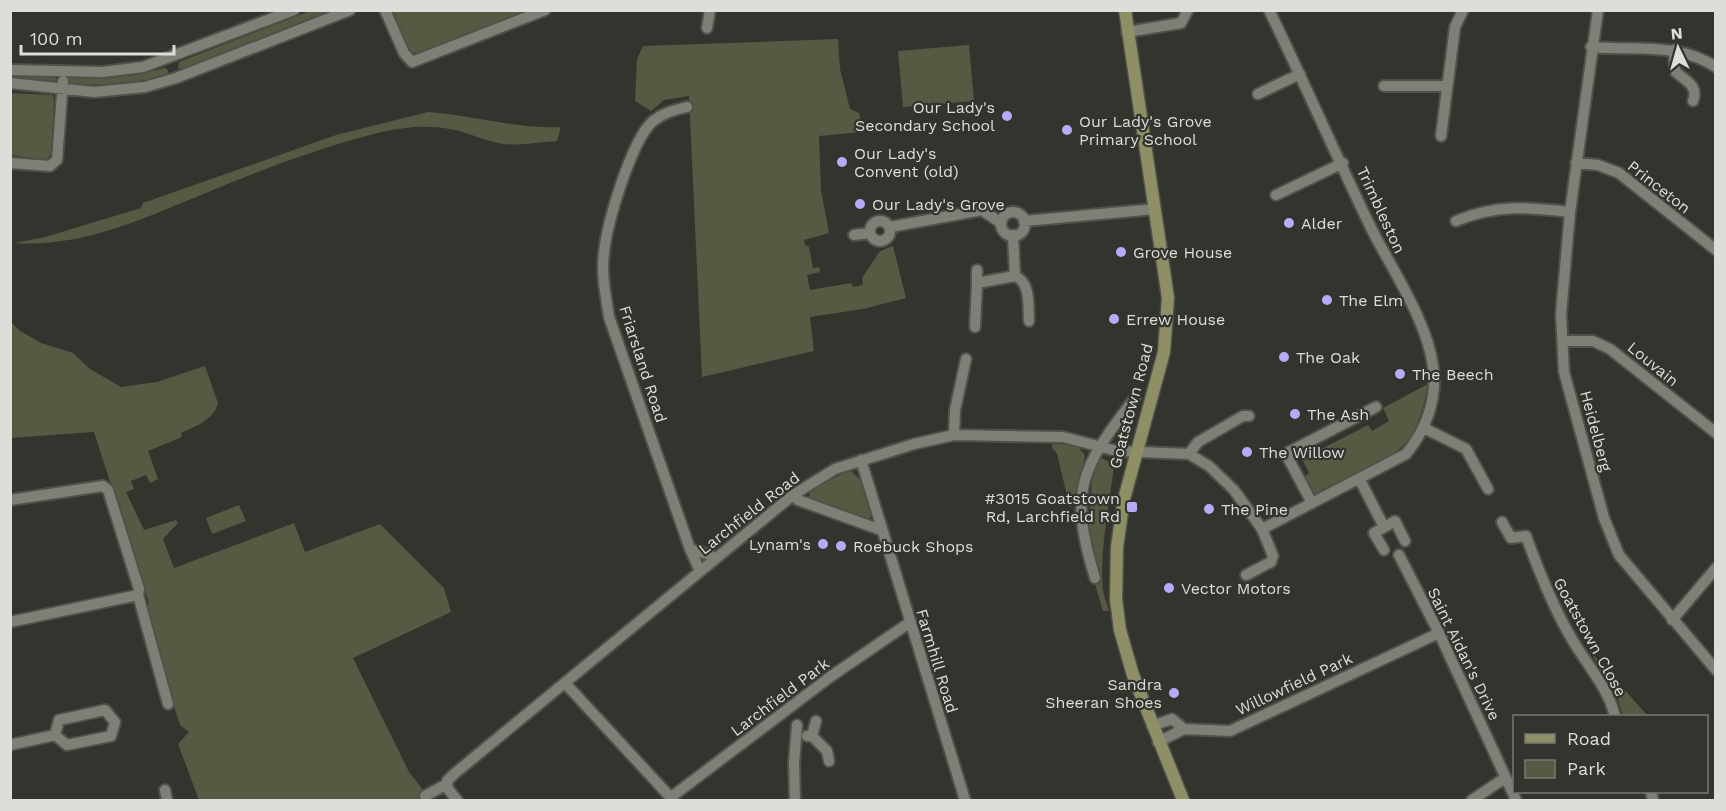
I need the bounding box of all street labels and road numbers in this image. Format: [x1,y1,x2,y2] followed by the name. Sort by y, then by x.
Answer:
[1624,157,1694,217] street label: Princeton
[1353,164,1409,256] street label: Trimbleston
[615,303,671,425] street label: Friarsland Road
[1624,338,1682,390] street label: Louvain
[1105,341,1157,471] street label: Goatstown Road
[1576,388,1616,474] street label: Heidelberg
[695,468,803,558] street label: Larchfield Road
[1549,574,1631,700] street label: Goatstown Close
[1424,585,1504,723] street label: Saint Aidan's Drive
[912,607,962,715] street label: Farmhill Road
[1233,649,1355,719] street label: Willowfield Park
[727,654,833,740] street label: Larchfield Park

